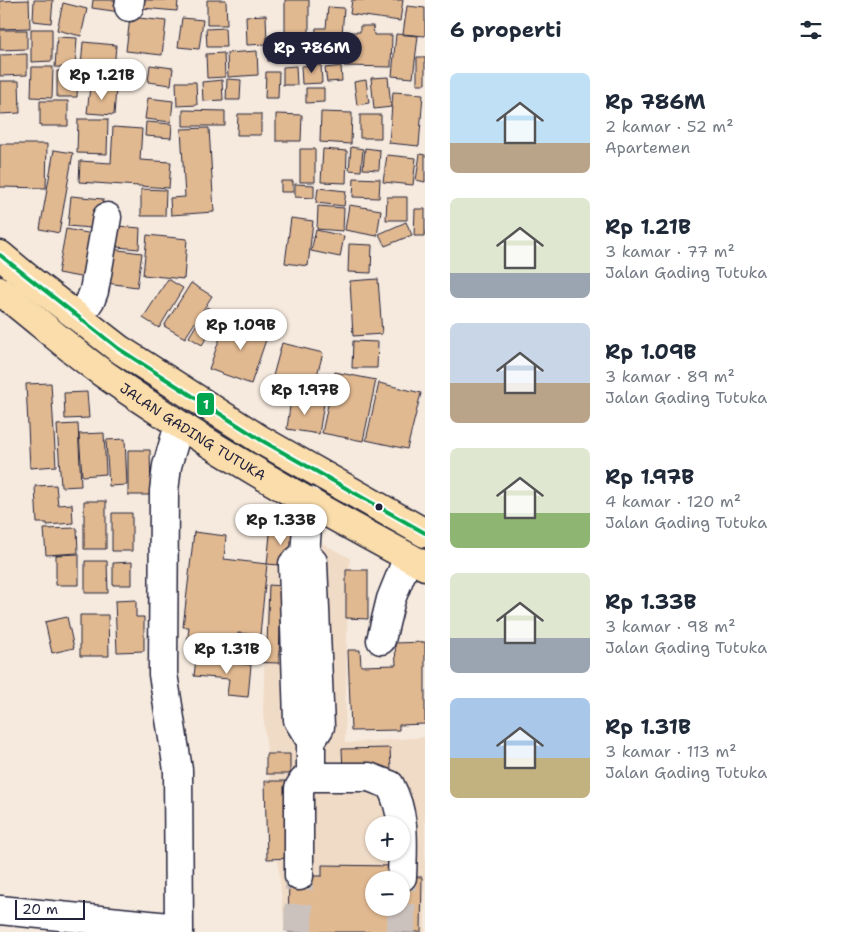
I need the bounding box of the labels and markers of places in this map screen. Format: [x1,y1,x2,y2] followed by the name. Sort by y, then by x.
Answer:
[266,32,358,74] pin: Rp 786M
[50,58,154,101] pin: Rp 1.21B
[189,308,293,351] pin: Rp 1.09B
[253,374,357,416] pin: Rp 1.97B
[374,502,384,512] unlabelled marker
[229,504,333,546] pin: Rp 1.33B
[175,632,279,675] pin: Rp 1.31B

